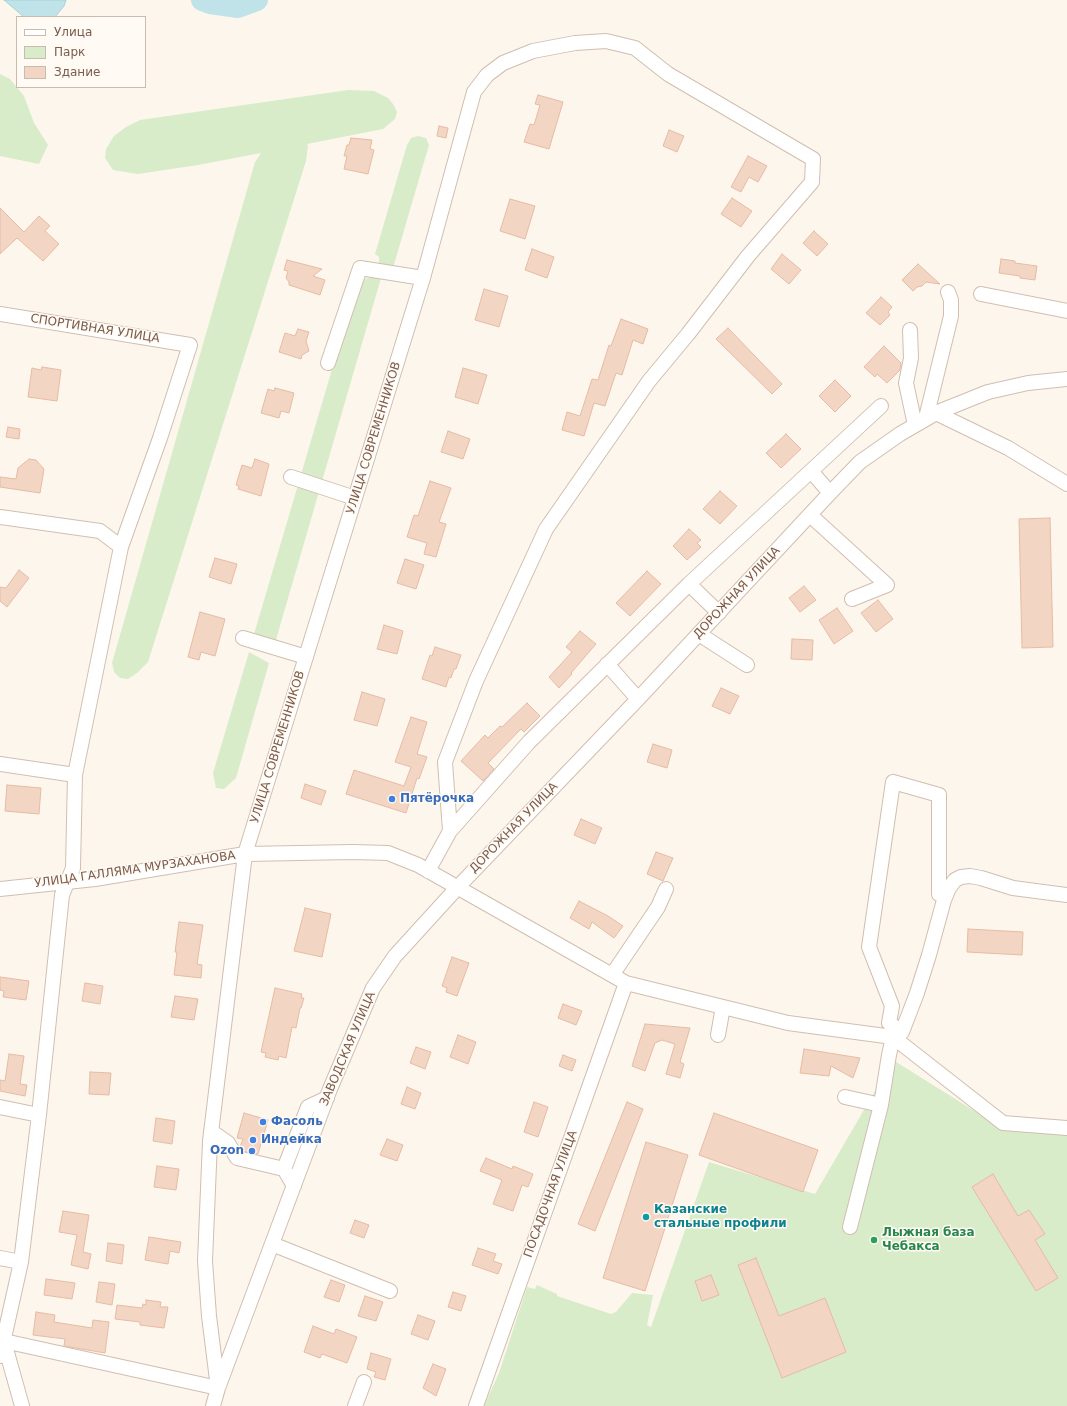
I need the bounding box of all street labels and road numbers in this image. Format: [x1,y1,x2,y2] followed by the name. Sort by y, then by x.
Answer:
[29,312,161,346] street label: СПОРТИВНАЯ УЛИЦА
[344,360,404,516] street label: УЛИЦА СОВРЕМЕННИКОВ
[691,544,783,642] street label: ДОРОЖНАЯ УЛИЦА
[248,669,308,825] street label: УЛИЦА СОВРЕМЕННИКОВ
[467,780,561,876] street label: ДОРОЖНАЯ УЛИЦА
[33,849,237,891] street label: УЛИЦА ГАЛЛЯМА МУРЗАХАНОВА
[317,990,379,1108] street label: ЗАВОДСКАЯ УЛИЦА
[521,1128,581,1260] street label: ПОСАДОЧНАЯ УЛИЦА

